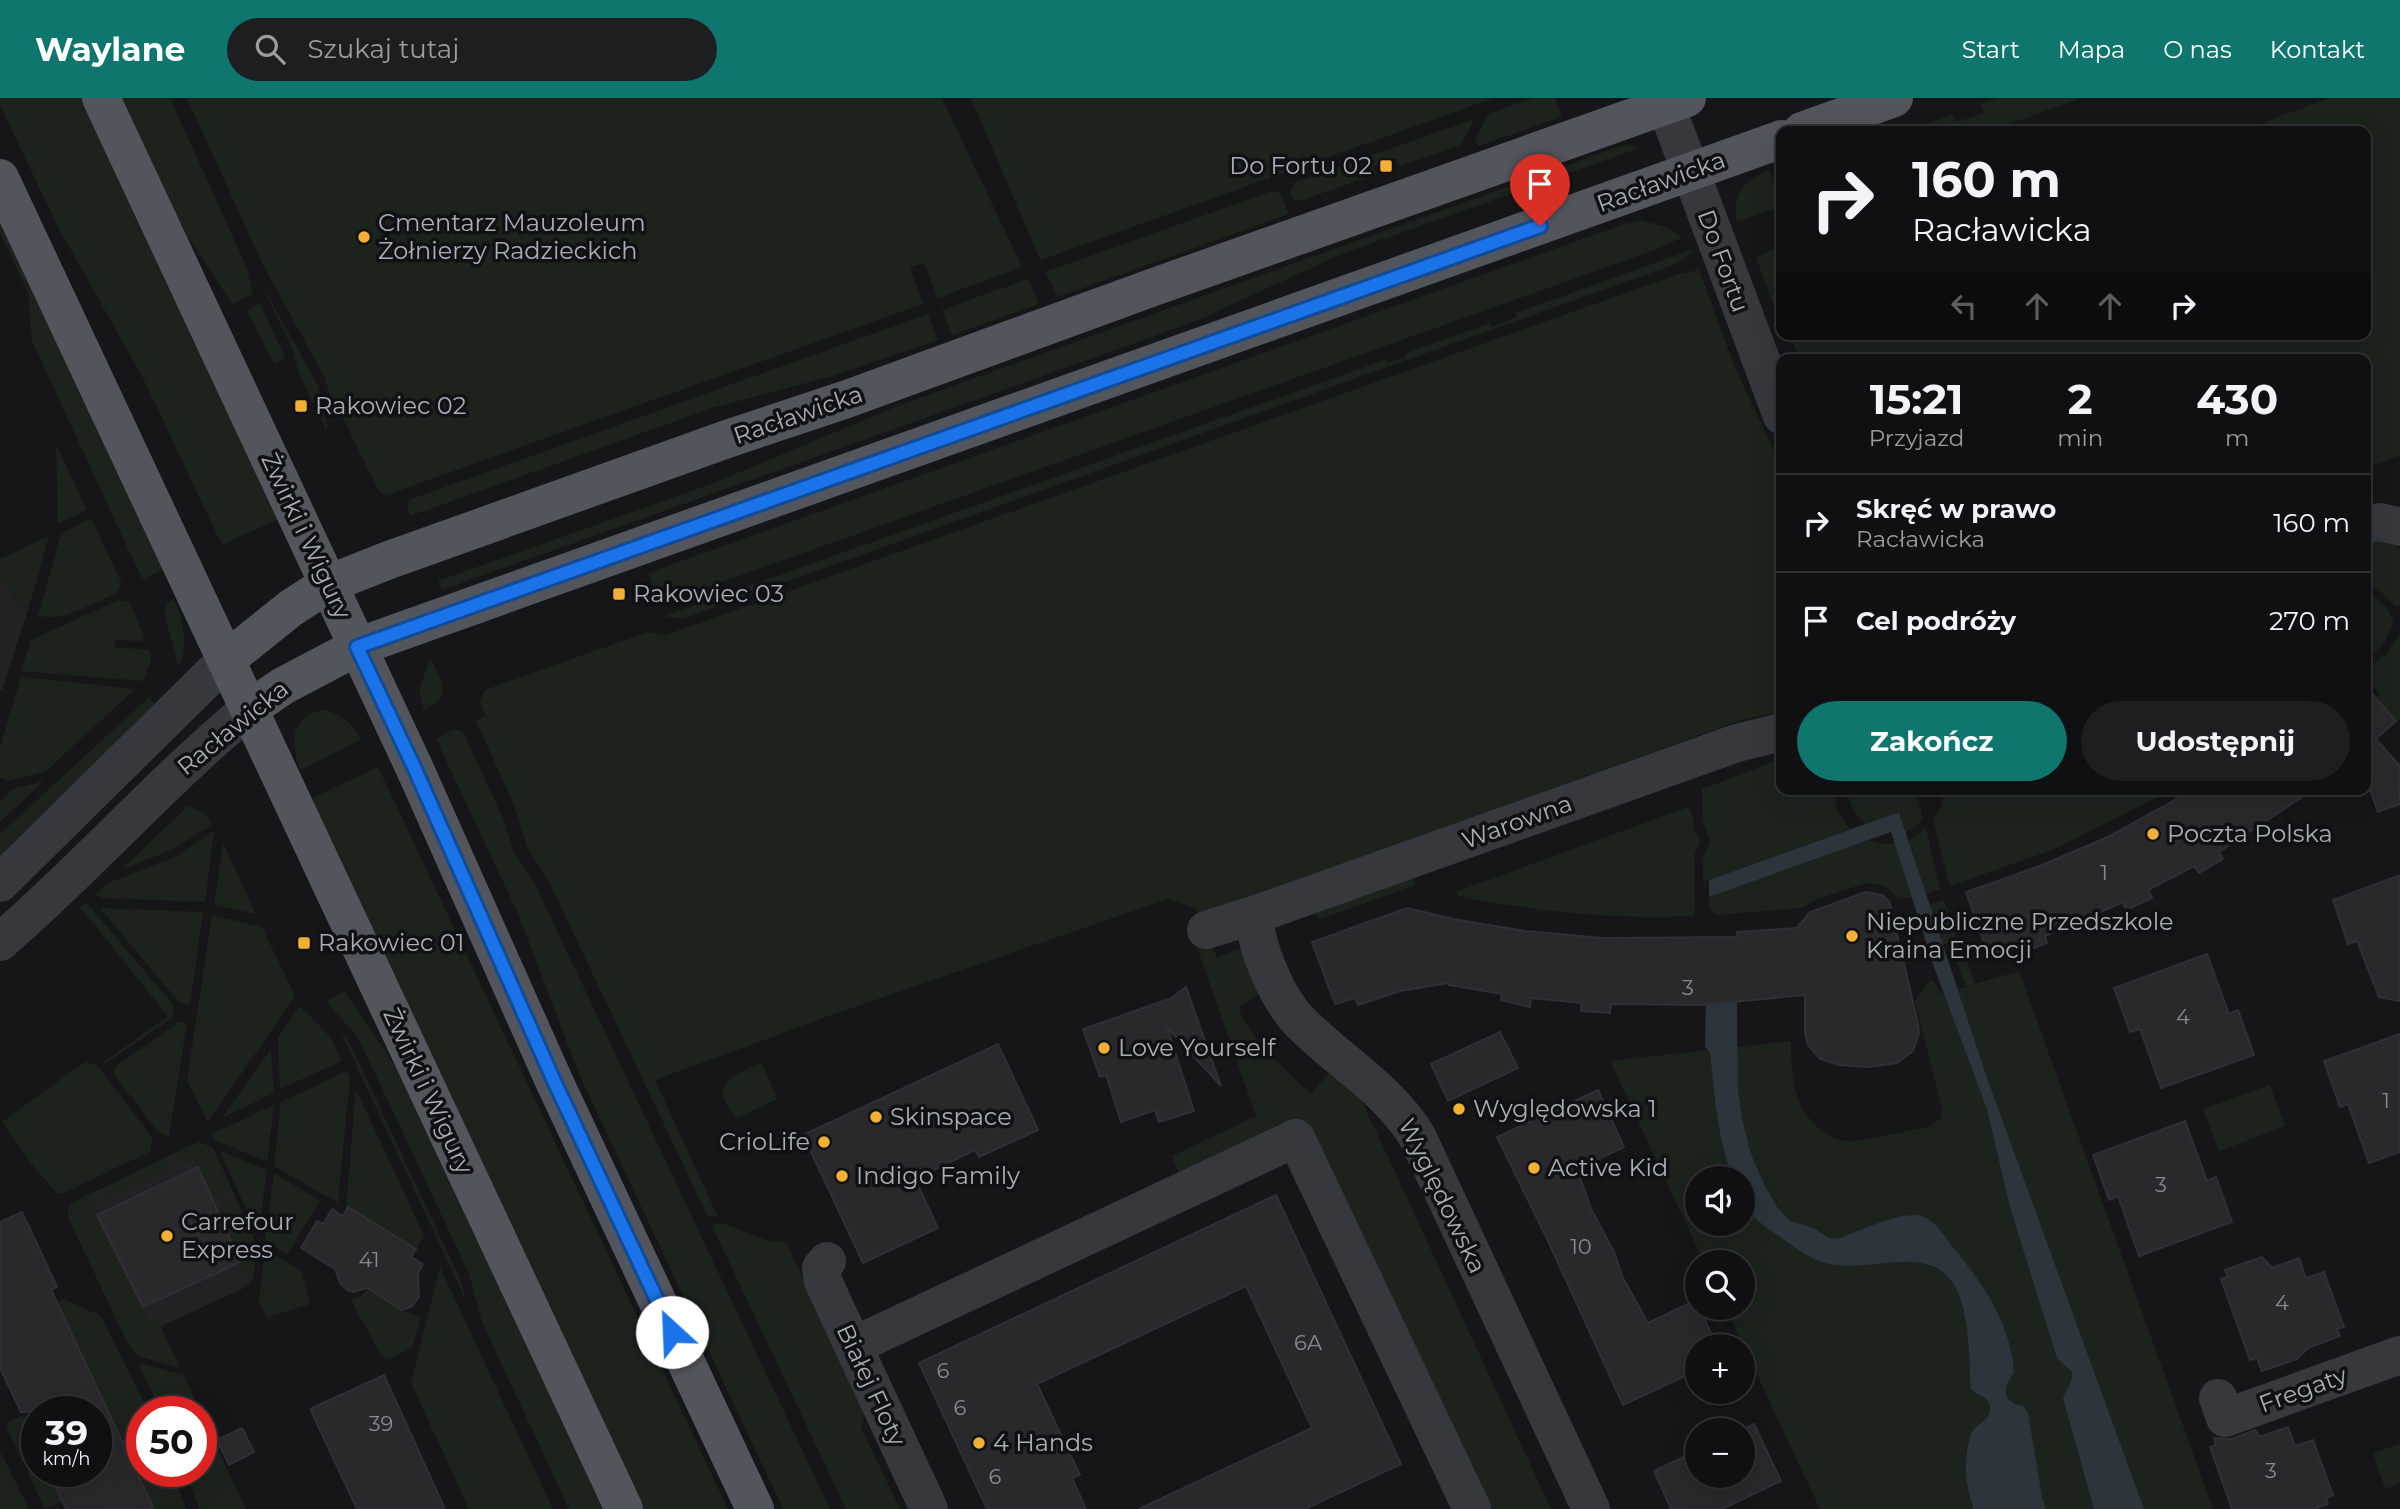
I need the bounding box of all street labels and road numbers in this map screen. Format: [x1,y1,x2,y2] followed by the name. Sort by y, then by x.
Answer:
[1593,145,1729,218] street label: Racławicka
[1692,206,1755,316] street label: Do Fortu
[729,379,866,450] street label: Racławicka
[255,448,358,623] street label: Żwirki i Wigury
[171,674,294,781] street label: Racławicka
[1458,788,1576,855] street label: Warowna
[377,1003,480,1178] street label: Żwirki i Wigury
[1392,1114,1492,1278] street label: Wyględowska
[831,1319,912,1450] street label: Białej Floty
[2255,1360,2351,1419] street label: Fregaty

